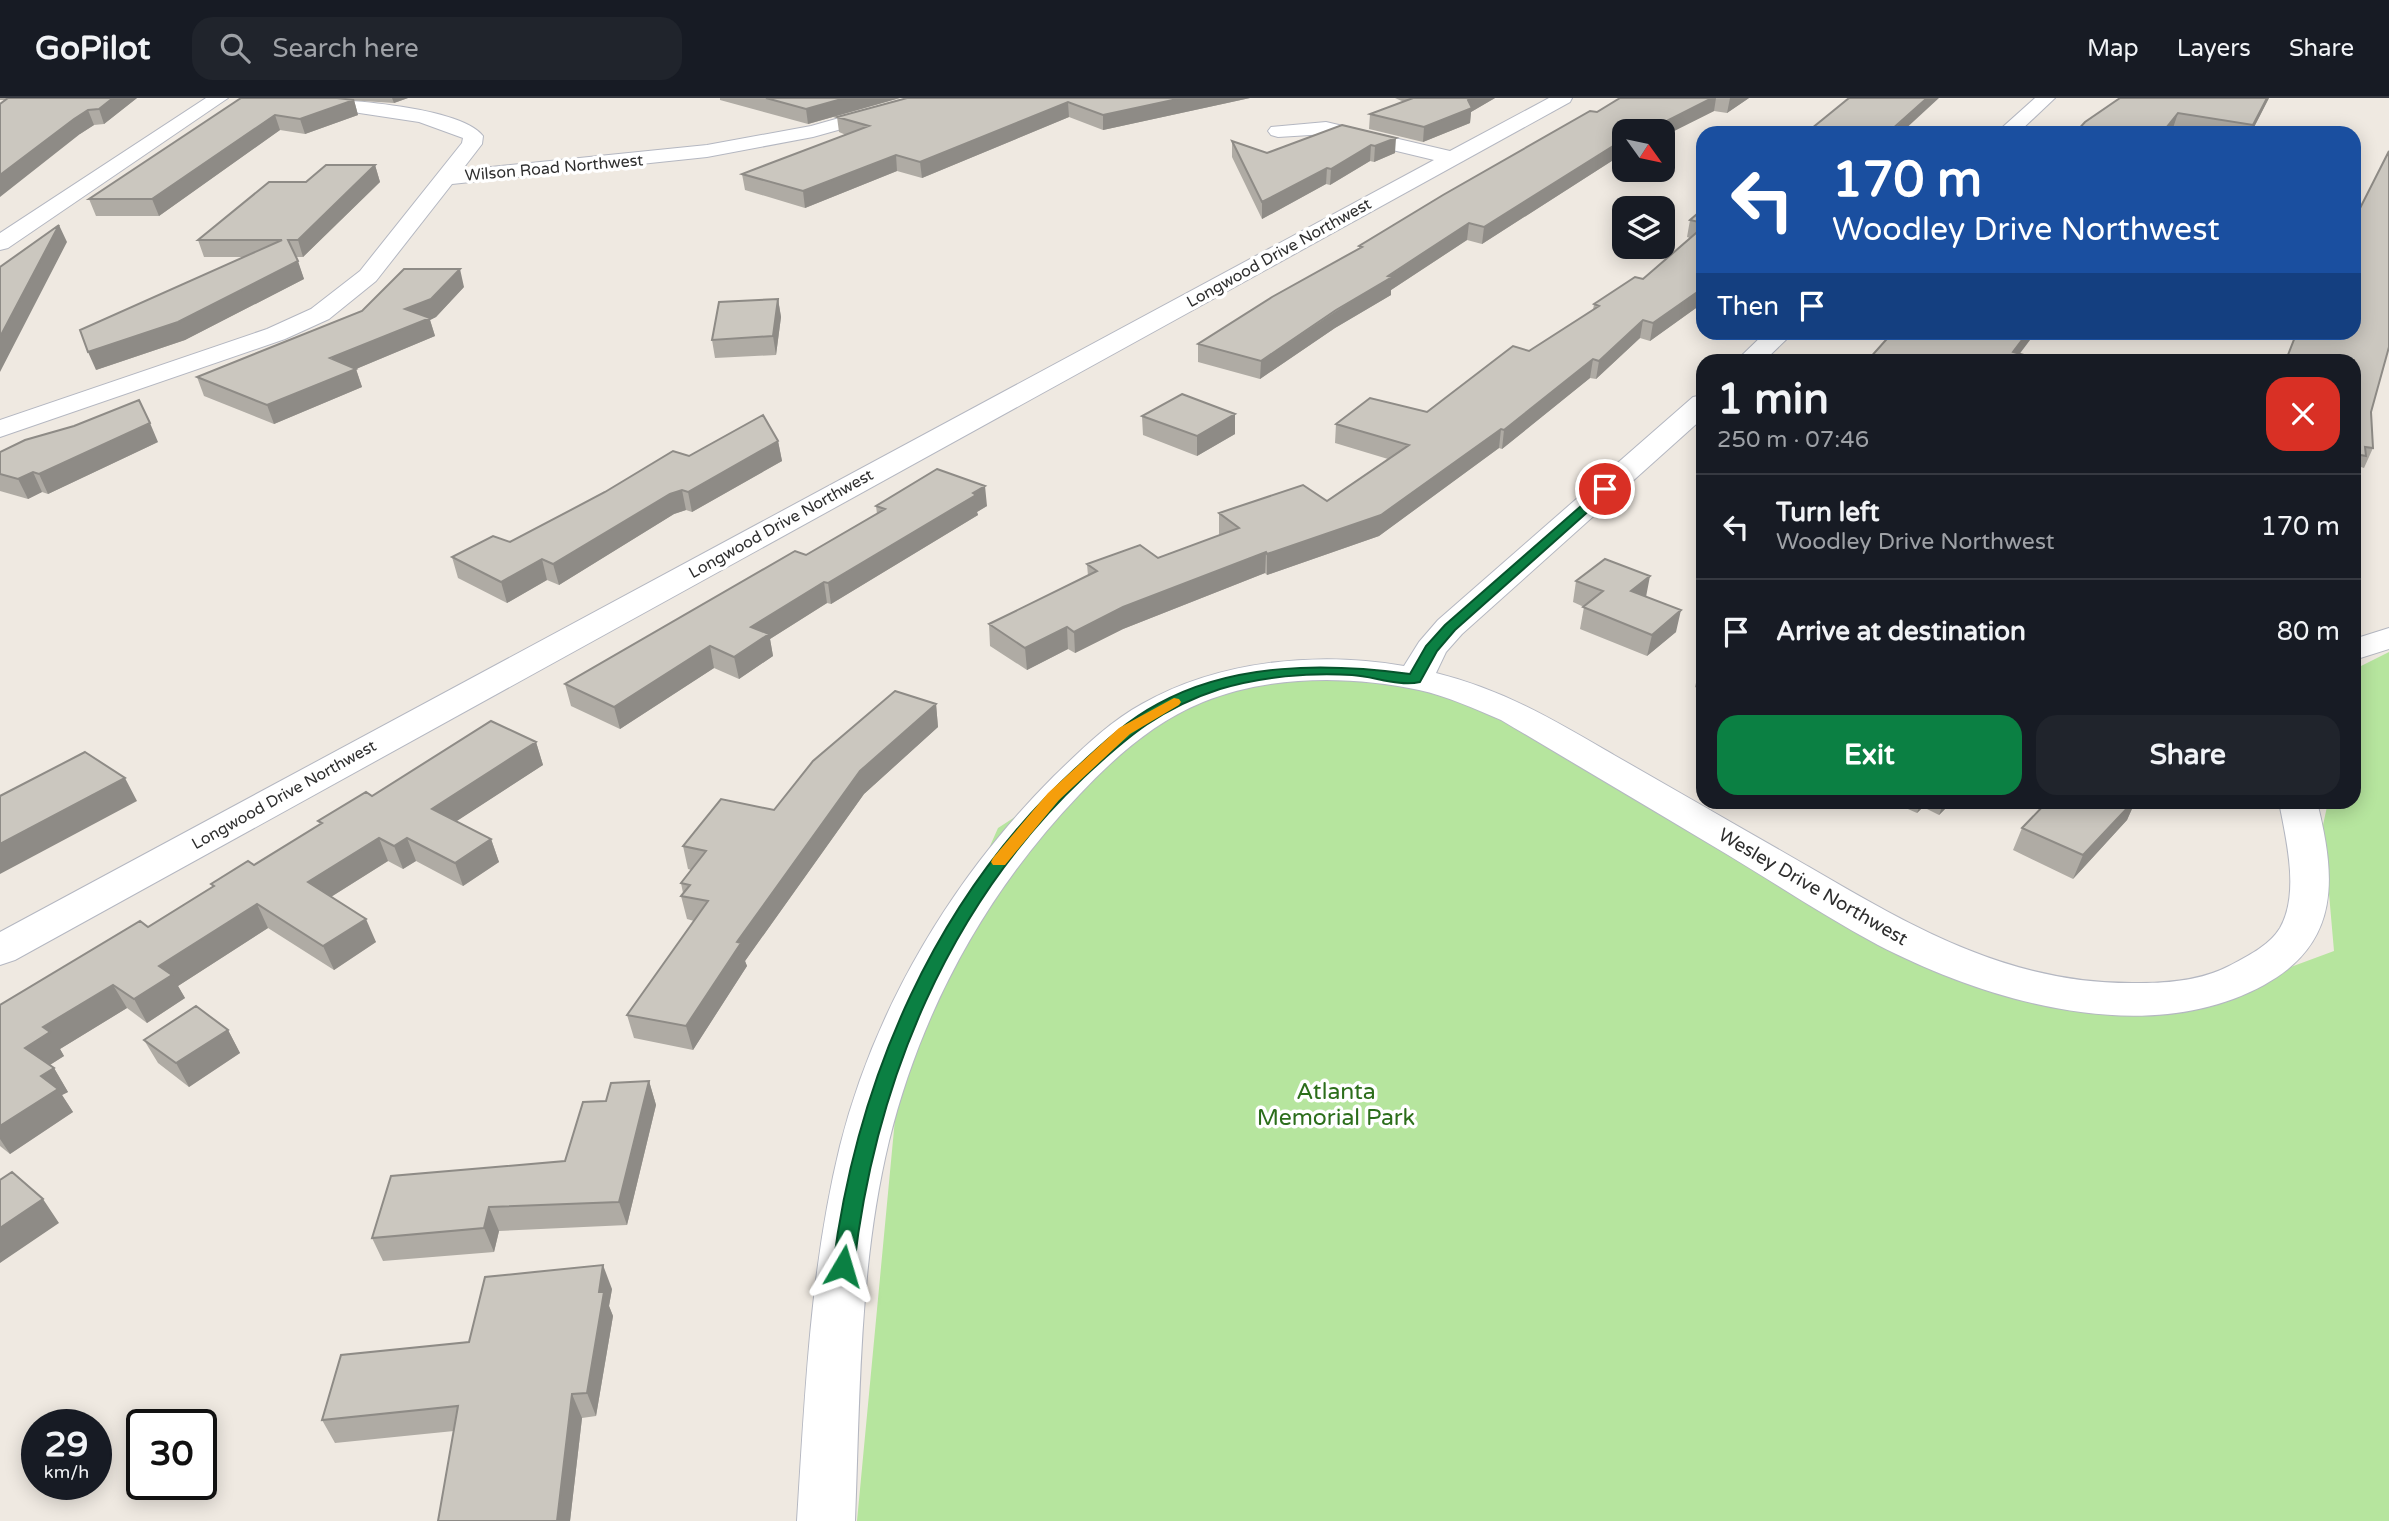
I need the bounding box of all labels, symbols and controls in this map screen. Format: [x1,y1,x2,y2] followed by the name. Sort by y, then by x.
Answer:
[192,17,682,80] search box
[35,29,150,68] text: GoPilot
[216,29,254,67] icon: search
[272,33,419,64] text: Search here
[2087,34,2139,63] text: Map
[2177,34,2251,63] text: Layers
[2289,34,2354,63] text: Share
[1612,119,1675,182] north arrow
[1612,119,1675,259] map controls
[464,150,644,186] street label: Wilson Road Northwest
[1832,151,1982,210] text: 170 m
[1717,154,1808,245] icon: left
[1183,194,1375,312] street label: Longwood Drive Northwest
[1612,196,1675,259] button: layers
[1832,211,2220,249] text: Woodley Drive Northwest
[1793,287,1831,325] icon: arrive
[1717,291,1779,322] text: Then
[1717,374,1829,425] text: 1 min
[2266,377,2340,451] button: close
[1717,426,1869,454] text: 250 m · 07:46
[1575,459,1635,519] pin
[685,465,877,583] street label: Longwood Drive Northwest
[1586,470,1624,508] icon: arrive
[1776,497,1879,528] text: Turn left
[1717,508,1755,546] icon: left
[2260,511,2340,542] text: 170 m
[1776,528,2055,556] text: Woodley Drive Northwest
[1717,613,1755,651] icon: arrive
[1776,616,2026,647] text: Arrive at destination
[2277,616,2340,647] text: 80 m
[1717,715,2022,795] button: Exit
[2036,715,2340,795] button: Share
[188,736,380,854] street label: Longwood Drive Northwest
[1714,824,1912,950] street label: Wesley Drive Northwest
[1257,1078,1415,1132] park label: Atlanta Memorial Park
[806,1229,880,1303] position arrow
[126,1409,217,1500] speed limit sign: 30
[45,1424,88,1466] text: 29
[44,1461,89,1483] text: km/h

